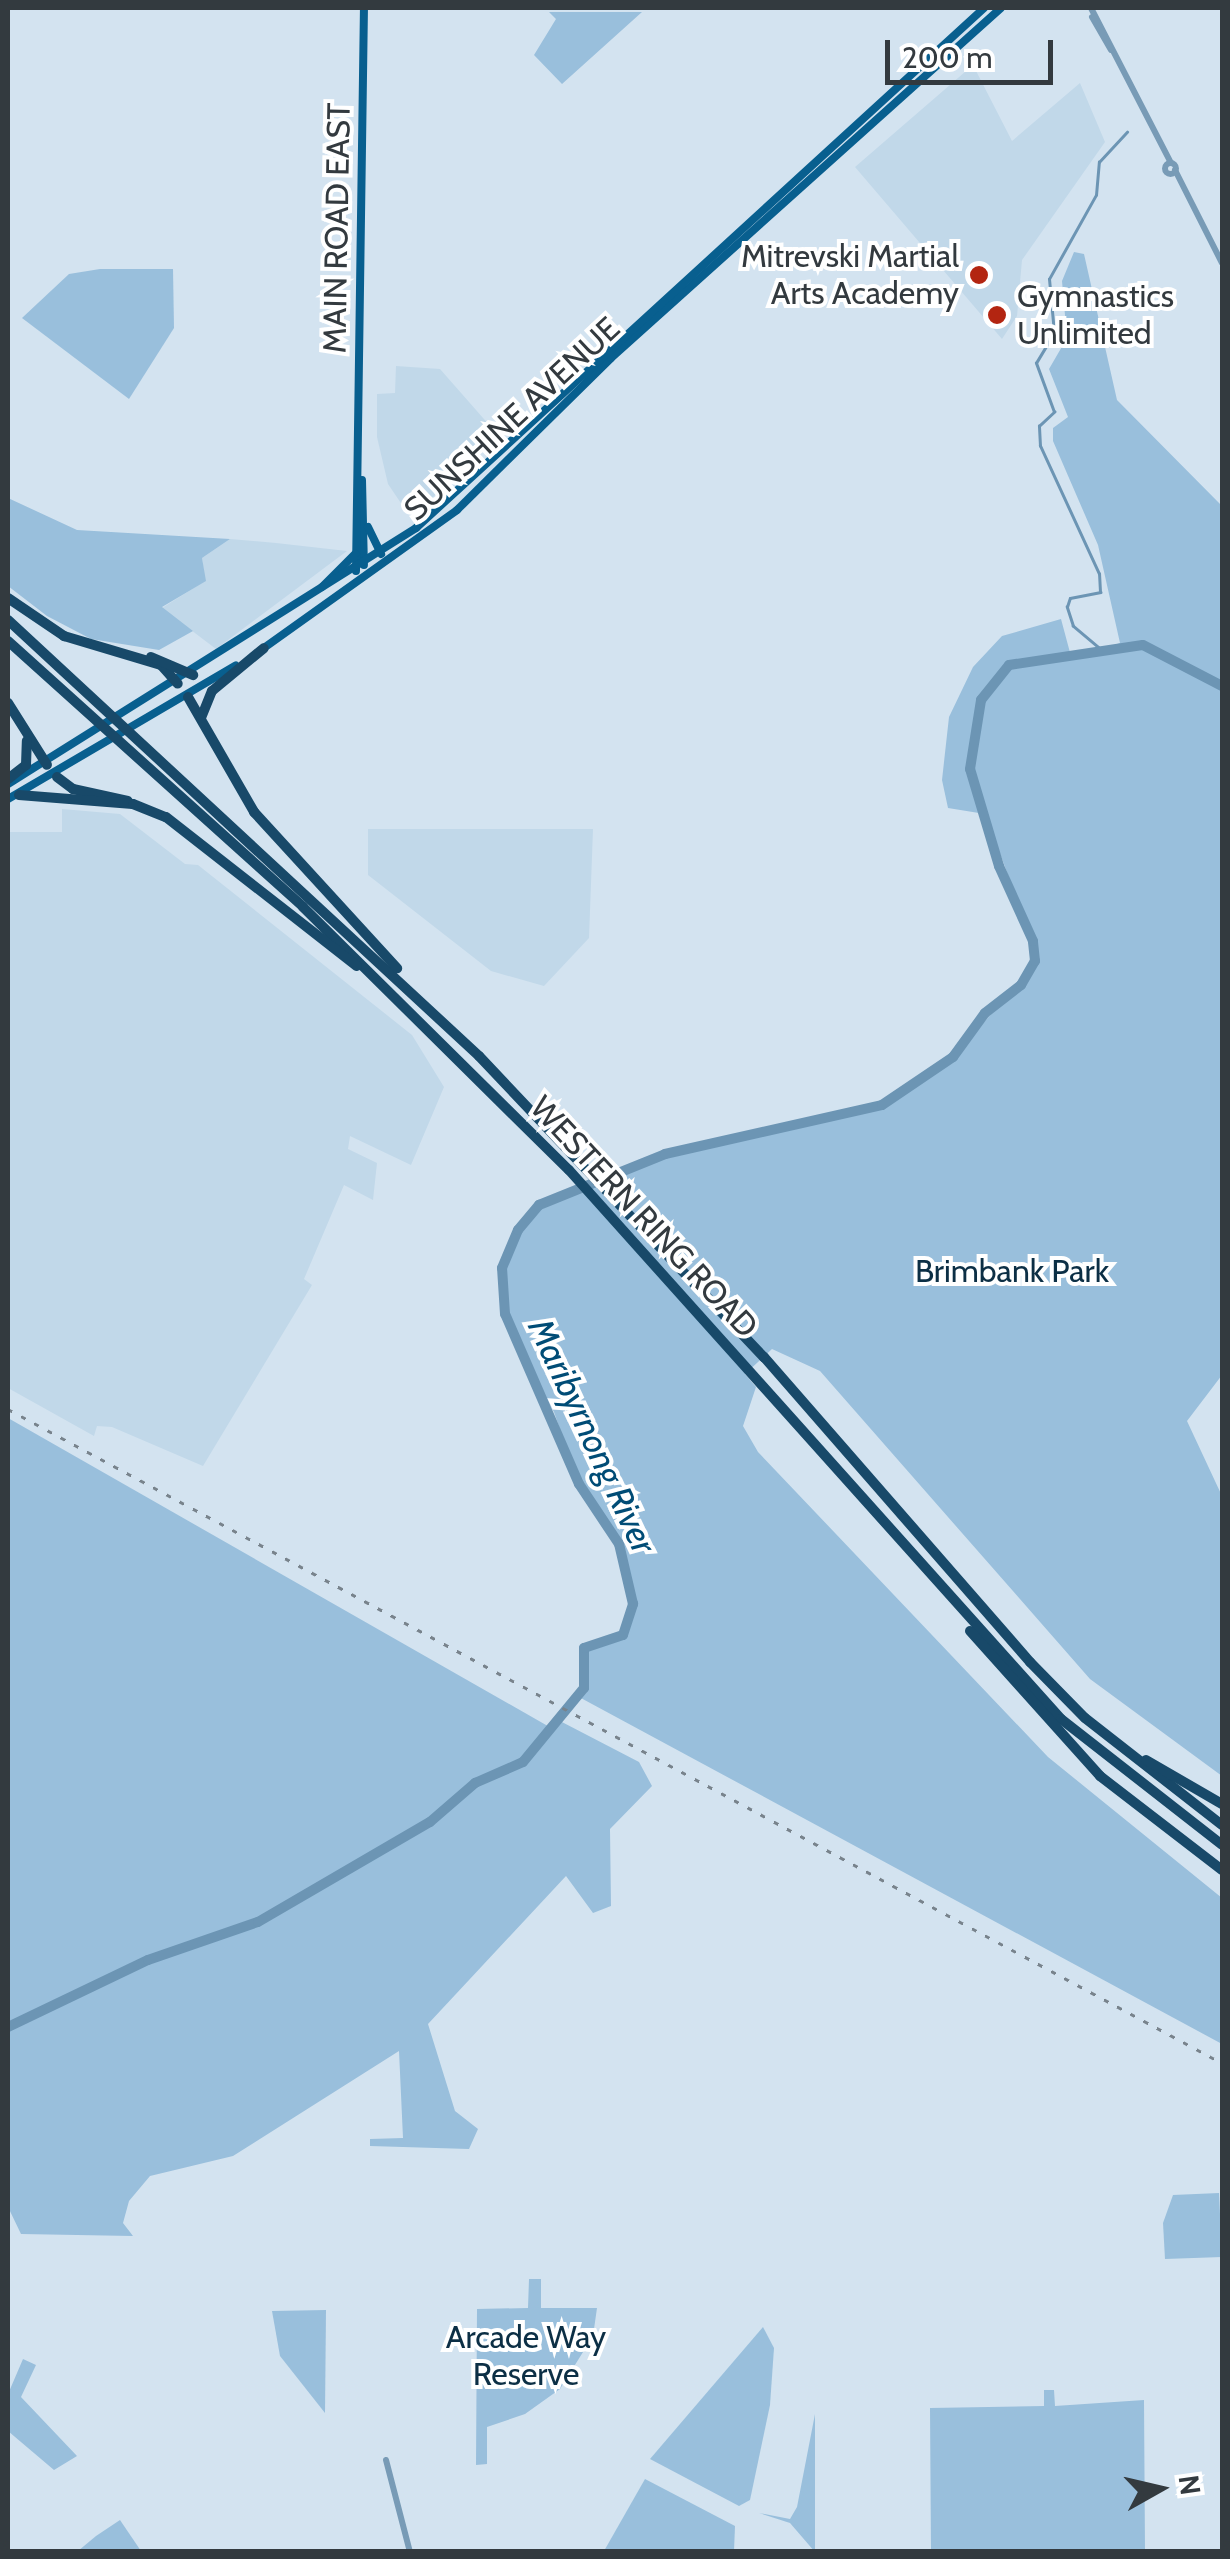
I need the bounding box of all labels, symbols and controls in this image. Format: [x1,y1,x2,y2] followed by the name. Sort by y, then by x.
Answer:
[890,20,1058,82] scale bar
[902,39,993,76] text: 200 m
[316,102,358,354] street label: MAIN ROAD EAST
[741,238,959,313] place label: Mitrevski Martial Arts Academy
[968,264,990,286] marker: Mitrevski Martial Arts Academy
[1017,278,1174,353] place label: Gymnastics Unlimited
[986,304,1008,326] marker: Gymnastics Unlimited
[396,309,628,529] street label: SUNSHINE AVENUE
[522,1088,766,1346] street label: WESTERN RING ROAD
[915,1252,1109,1290] park label: Brimbank Park
[519,1312,665,1560] water label: Maribyrnong River
[446,2319,606,2394] park label: Arcade Way Reserve
[1110,2439,1210,2539] north arrow
[1171,2473,1208,2497] text: N

